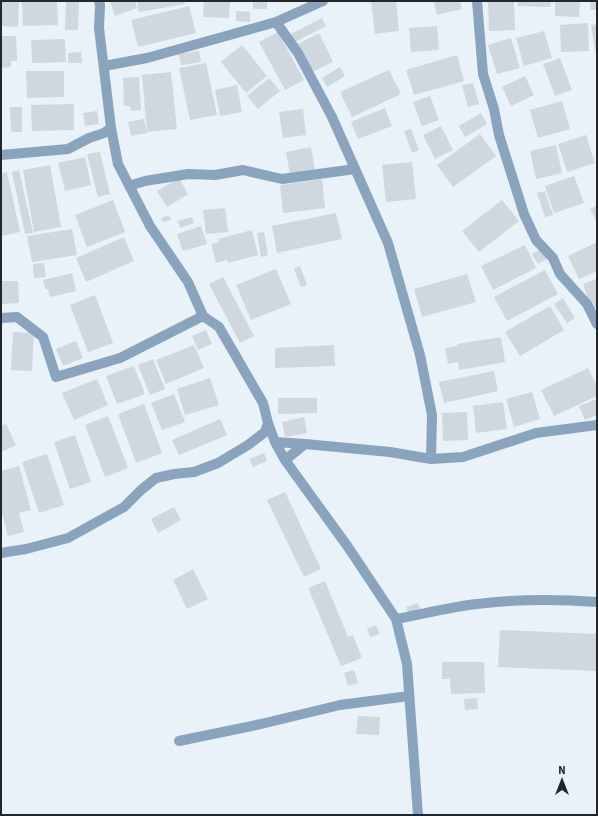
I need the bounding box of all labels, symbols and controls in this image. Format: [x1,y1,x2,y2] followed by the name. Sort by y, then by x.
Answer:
[542,760,582,800] north arrow
[558,763,566,778] text: N

